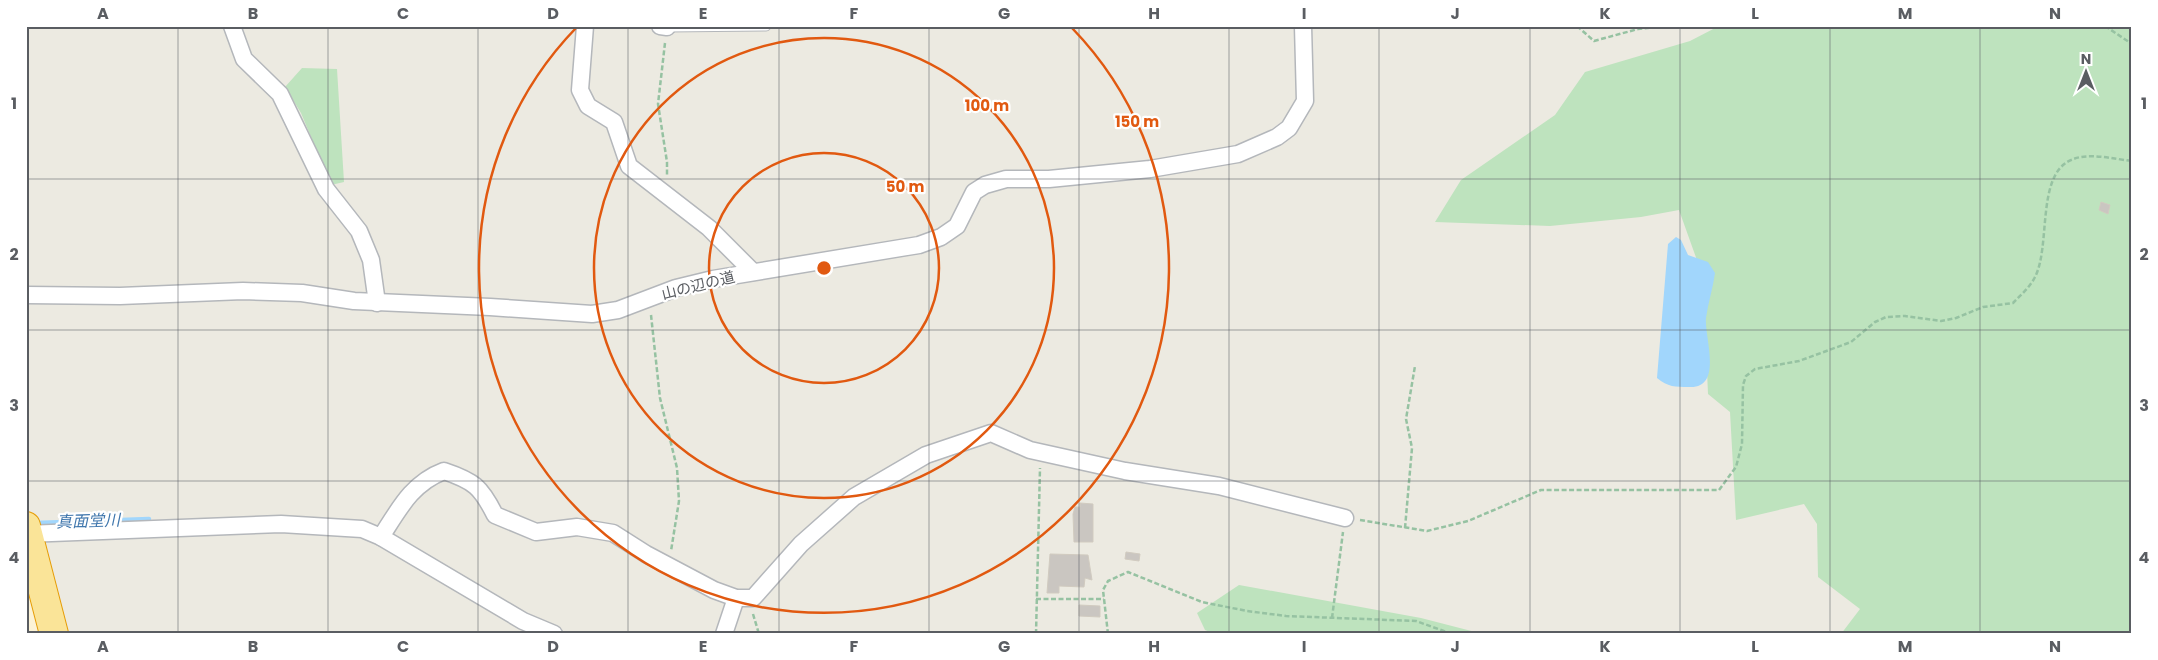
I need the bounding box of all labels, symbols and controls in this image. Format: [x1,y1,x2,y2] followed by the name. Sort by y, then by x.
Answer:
[97,2,109,25] text: A
[248,2,258,25] text: B
[397,2,409,25] text: C
[547,2,559,25] text: D
[699,2,707,25] text: E
[850,2,859,25] text: F
[998,2,1010,25] text: G
[1148,2,1160,25] text: H
[1302,2,1306,25] text: I
[1450,2,1460,25] text: J
[1599,2,1611,25] text: K
[1751,2,1759,25] text: L
[1898,2,1912,25] text: M
[2049,2,2061,25] text: N
[2060,48,2110,98] north arrow
[2081,49,2091,69] text: N
[11,92,17,115] text: 1
[2141,92,2147,115] text: 1
[965,95,1009,116] text: 100 m
[1115,111,1159,132] text: 150 m
[886,176,924,197] text: 50 m
[9,243,19,266] text: 2
[2139,243,2149,266] text: 2
[815,259,833,277] centre of rings
[659,266,737,304] street label: 山の辺の道
[9,394,19,417] text: 3
[2139,394,2149,417] text: 3
[56,508,122,534] water label: 真面堂川
[9,546,20,569] text: 4
[2139,546,2150,569] text: 4
[97,635,109,658] text: A
[248,635,258,658] text: B
[397,635,409,658] text: C
[547,635,559,658] text: D
[699,635,707,658] text: E
[850,635,859,658] text: F
[998,635,1010,658] text: G
[1148,635,1160,658] text: H
[1302,635,1306,658] text: I
[1450,635,1460,658] text: J
[1599,635,1611,658] text: K
[1751,635,1759,658] text: L
[1898,635,1912,658] text: M
[2049,635,2061,658] text: N

